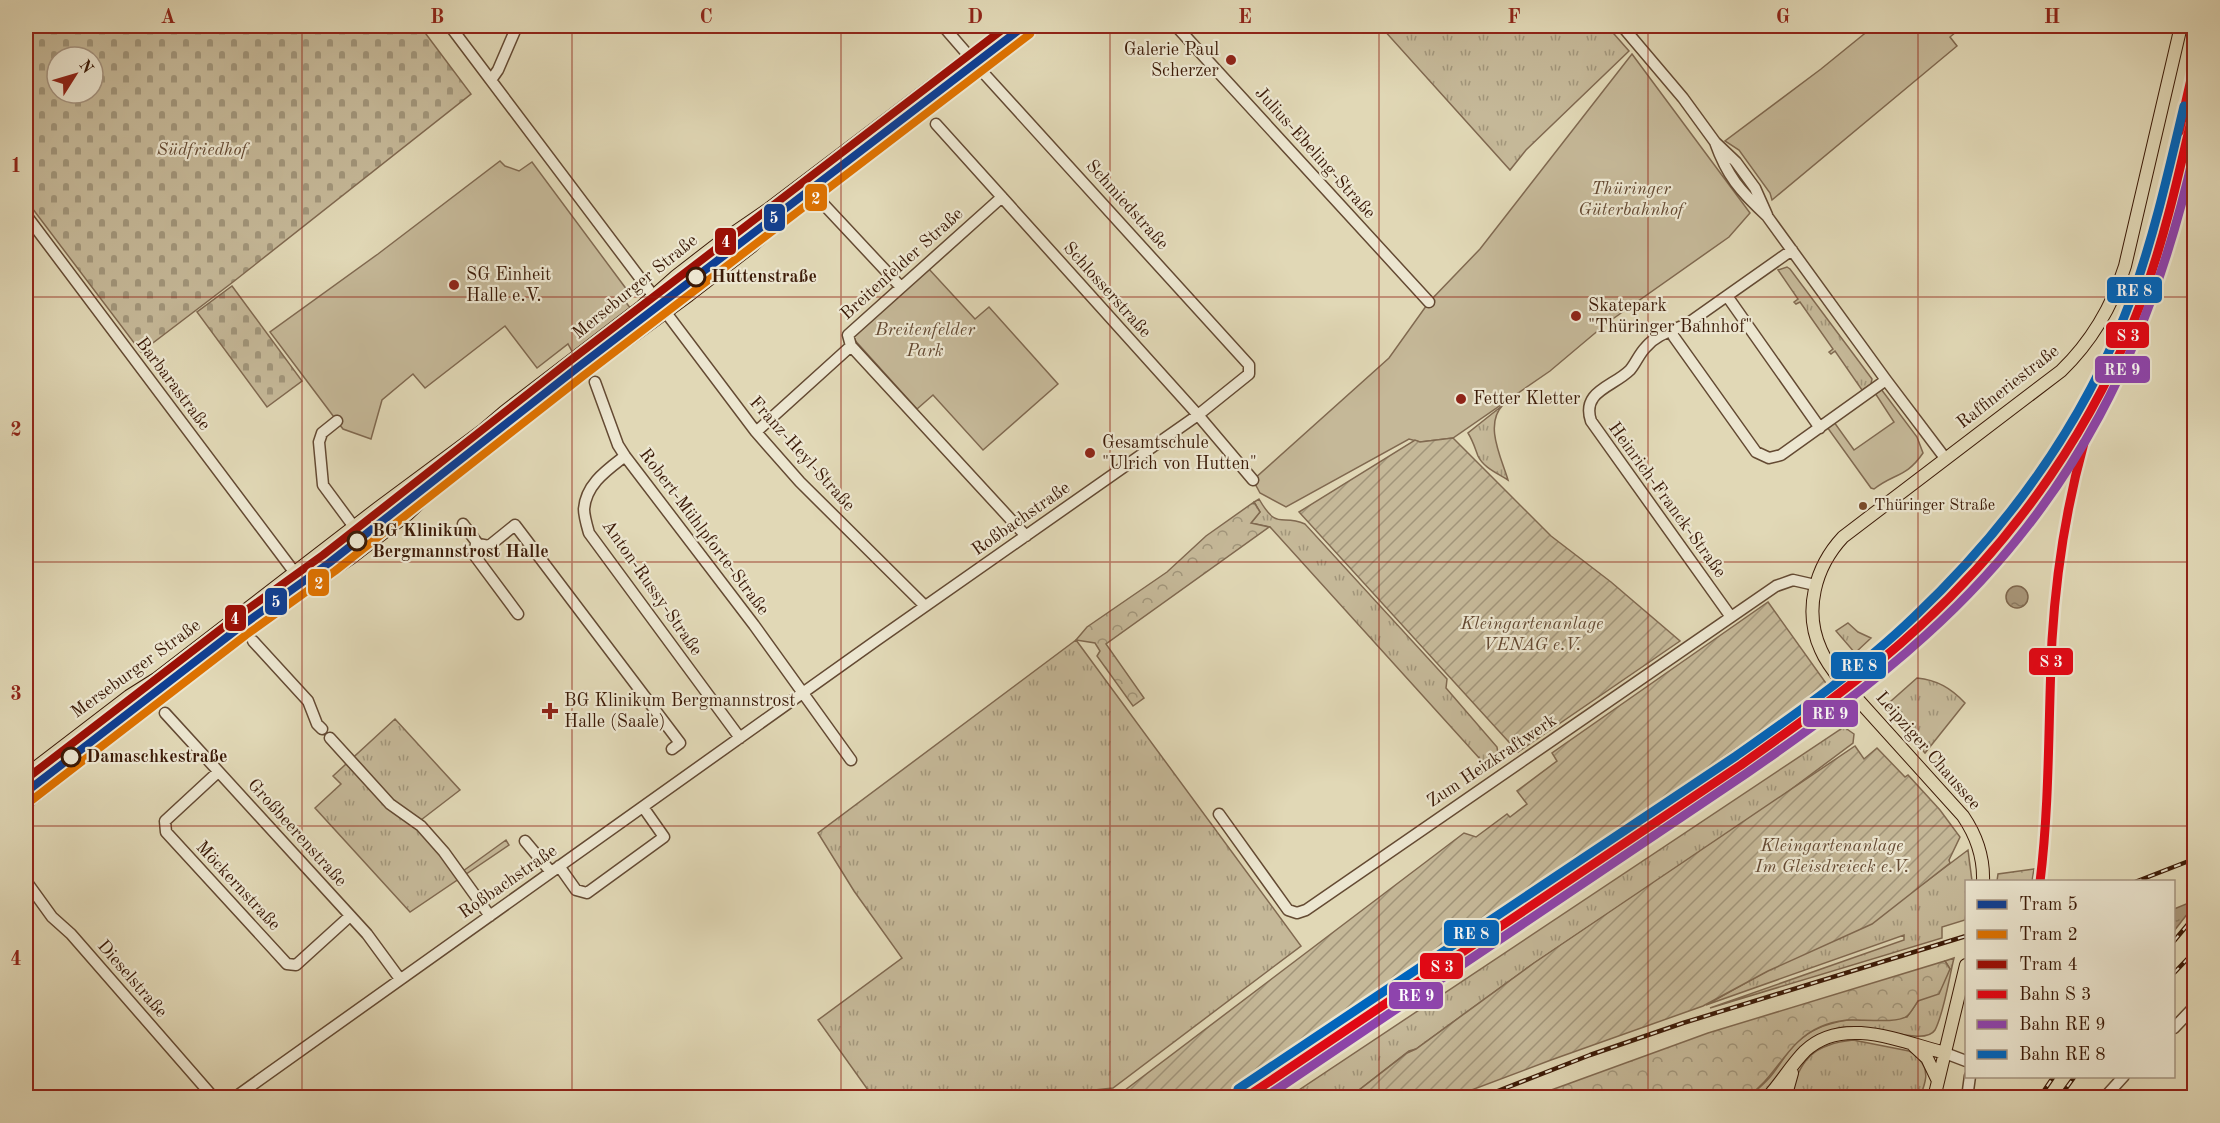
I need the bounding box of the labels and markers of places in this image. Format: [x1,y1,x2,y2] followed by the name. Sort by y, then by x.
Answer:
[1124,41,1220,80] place label: Galerie Paul Scherzer
[1224,53,1238,67] marker: Galerie Paul Scherzer
[466,266,551,305] place label: SG Einheit Halle e.V.
[686,267,706,287] marker: Huttenstraße
[711,268,817,286] place label: Huttenstraße
[447,278,461,292] marker: SG Einheit Halle e.V.
[1588,297,1752,336] place label: Skatepark "Thüringer Bahnhof"
[1569,309,1583,323] marker: Skatepark "Thüringer Bahnhof"
[1473,390,1581,408] place label: Fetter Kletter
[1454,392,1468,406] marker: Fetter Kletter
[1102,434,1257,473] place label: Gesamtschule "Ulrich von Hutten"
[1083,446,1097,460] marker: Gesamtschule "Ulrich von Hutten"
[1874,498,1995,514] place label: Thüringer Straße
[1857,500,1869,512] marker: Thüringer Straße
[372,522,549,561] place label: BG Klinikum Bergmannstrost Halle
[347,531,367,551] marker: BG Klinikum Bergmannstrost Halle
[564,692,796,731] place label: BG Klinikum Bergmannstrost Halle (Saale)
[541,702,559,720] marker: BG Klinikum Bergmannstrost Halle (Saale)
[61,747,81,767] marker: Damaschkestraße
[86,748,227,766] place label: Damaschkestraße

